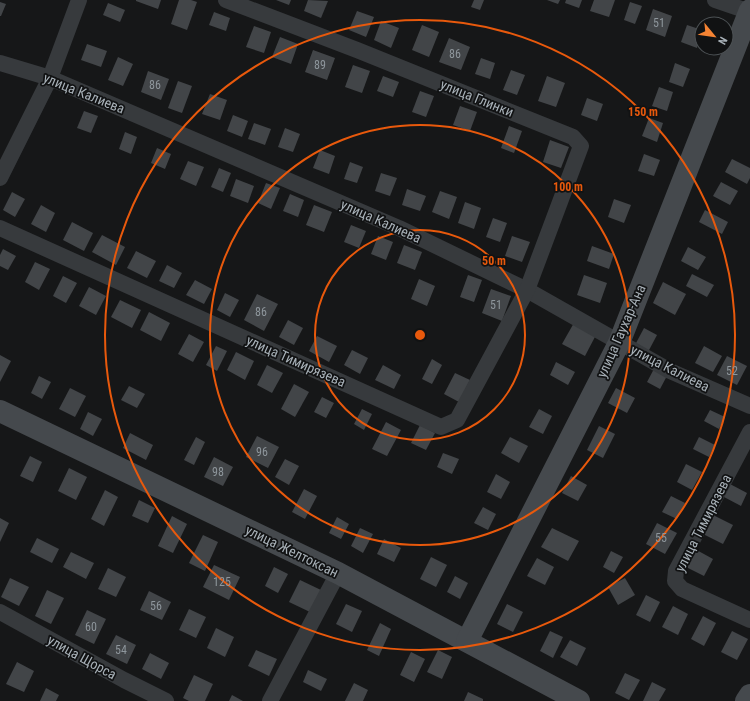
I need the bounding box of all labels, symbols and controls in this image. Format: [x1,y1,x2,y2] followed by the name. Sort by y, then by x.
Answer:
[653,16,665,30] house number: 51
[694,16,734,56] north arrow
[715,35,730,47] text: N
[449,47,461,61] house number: 86
[314,58,326,72] house number: 89
[41,69,127,117] street label: улица Калиева
[438,76,516,120] street label: улица Глинки
[149,78,161,92] house number: 86
[628,105,658,119] text: 150 m
[553,180,583,194] text: 100 m
[338,196,424,246] street label: улица Калиева
[482,254,506,268] text: 50 m
[593,282,649,380] street label: улица Гаухар-Ана
[490,298,502,312] house number: 51
[255,305,267,319] house number: 86
[413,328,427,342] centre of rings
[244,332,348,390] street label: улица Тимирязева
[628,341,712,395] street label: улица Калиева
[726,364,738,378] house number: 52
[256,445,268,459] house number: 96
[212,465,224,479] house number: 98
[672,472,734,574] street label: улица Тимирязева
[243,522,341,580] street label: улица Желтоксан
[655,531,667,545] house number: 55
[213,575,231,589] house number: 125
[150,599,162,613] house number: 56
[85,620,97,634] house number: 60
[45,632,119,682] street label: улица Щорса
[115,643,127,657] house number: 54

